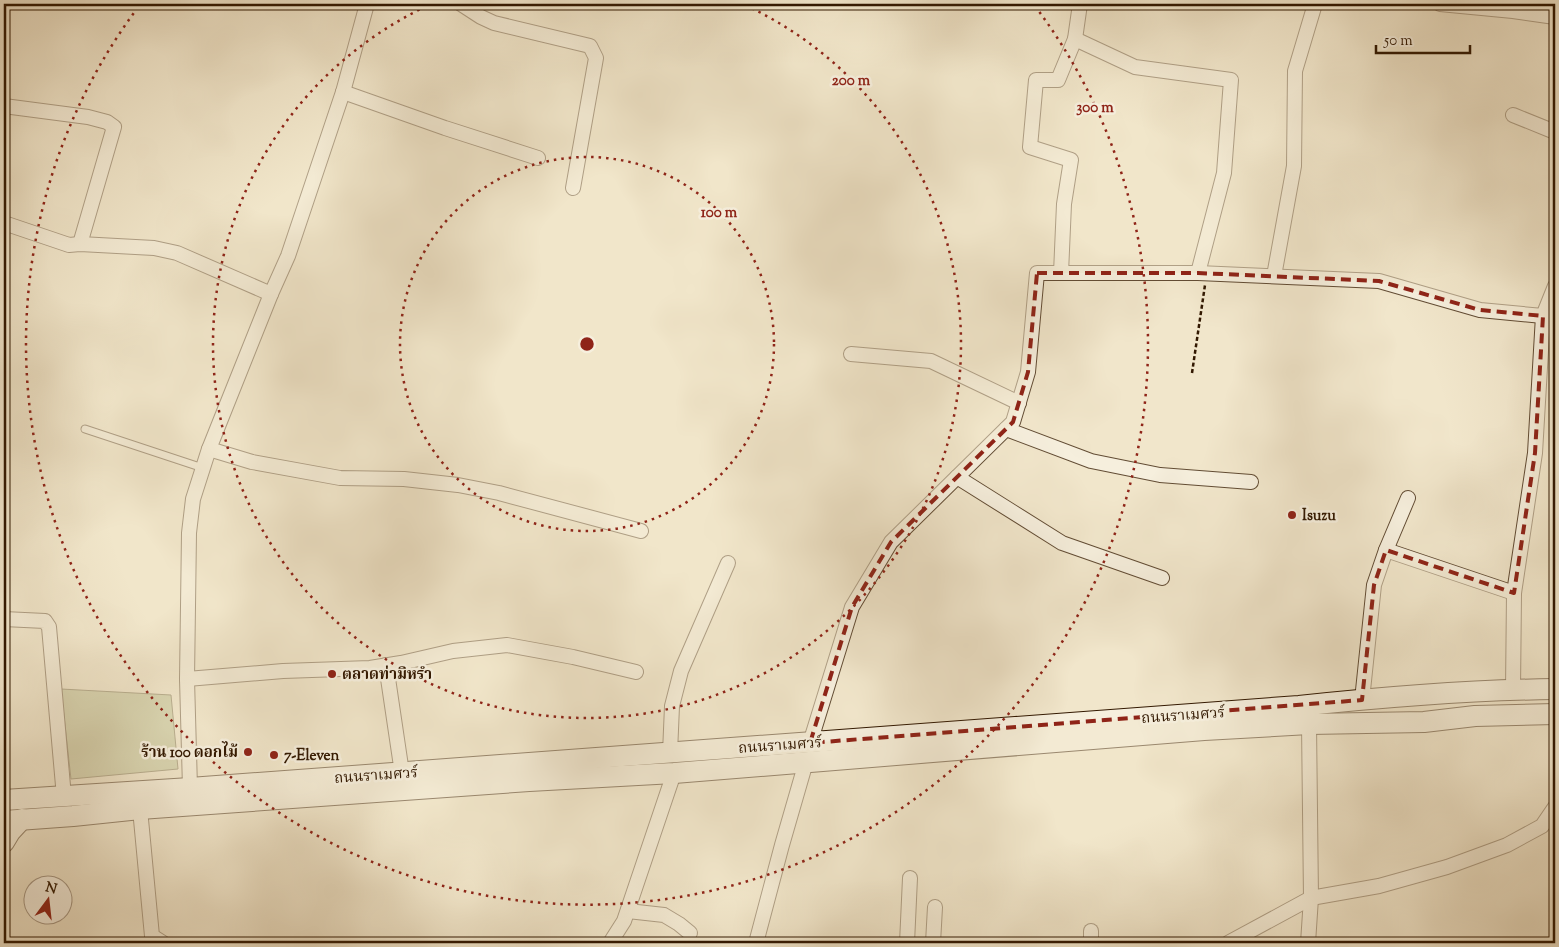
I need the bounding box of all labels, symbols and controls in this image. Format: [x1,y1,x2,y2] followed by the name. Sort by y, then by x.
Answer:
[1376,22,1470,54] scale bar
[1383,31,1413,52] text: 50 m
[832,71,871,92] text: 200 m
[1076,98,1114,119] text: 300 m
[701,203,738,224] text: 100 m
[578,335,596,353] centre of rings
[1302,506,1336,527] place label: Isuzu
[1286,509,1298,521] marker: Isuzu
[342,665,432,686] place label: ตลาดท่ามิหรำ
[326,668,338,680] marker: ตลาดท่ามิหรำ
[1141,702,1226,730] street label: ถนนราเมศวร์
[738,732,823,760] street label: ถนนราเมศวร์
[141,741,238,764] place label: ร้าน 100 ดอกไม้
[242,746,254,758] marker: ร้าน 100 ดอกไม้
[284,746,340,767] place label: 7-Eleven
[268,749,280,761] marker: 7-Eleven
[334,762,419,790] street label: ถนนราเมศวร์
[22,874,72,924] north arrow
[43,878,59,900] text: N

